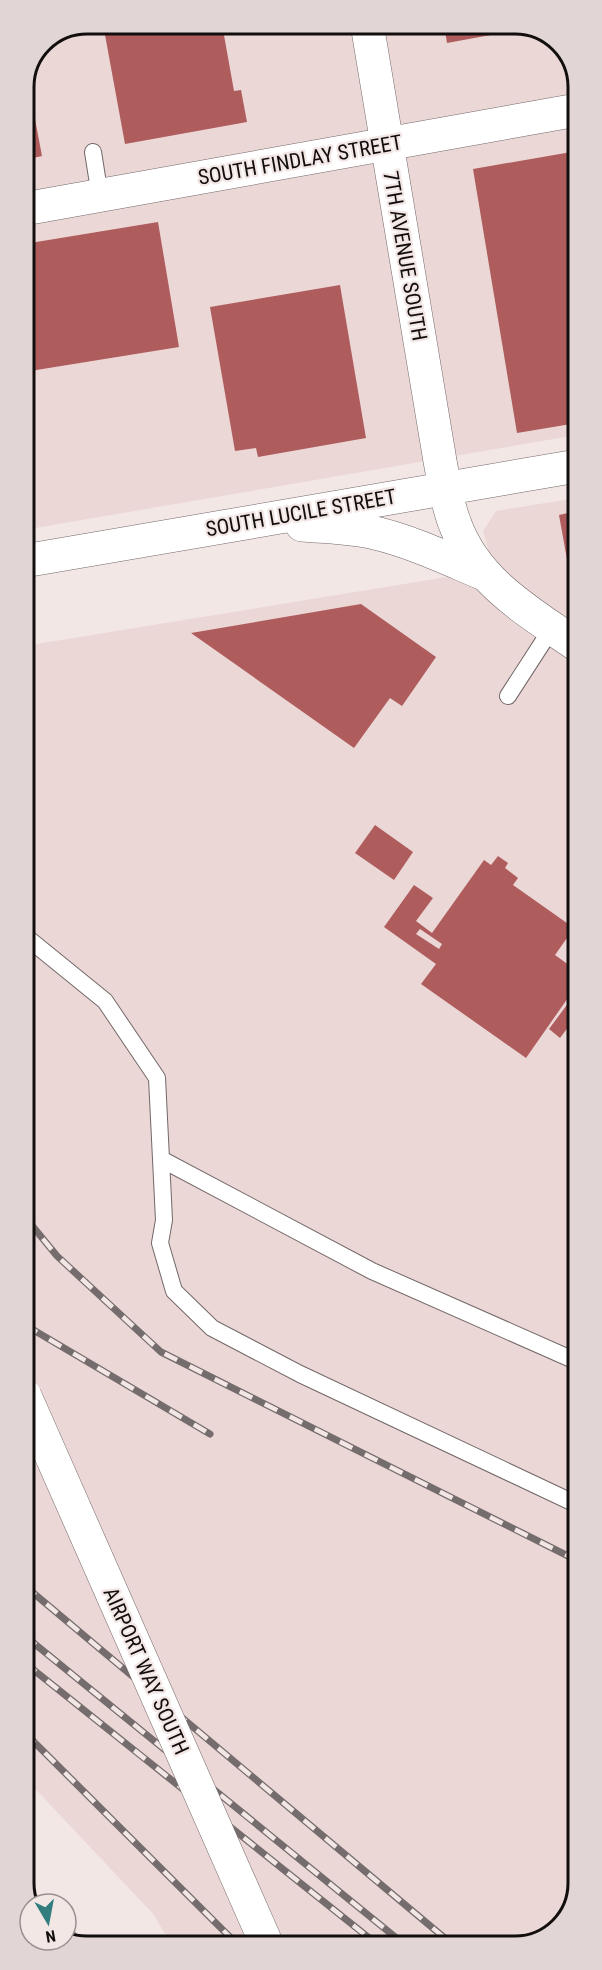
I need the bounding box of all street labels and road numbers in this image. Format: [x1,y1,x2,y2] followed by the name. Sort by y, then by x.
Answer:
[196,130,404,190] street label: SOUTH FINDLAY STREET
[378,169,432,343] street label: 7TH AVENUE SOUTH
[204,484,398,542] street label: SOUTH LUCILE STREET
[98,1584,194,1758] street label: AIRPORT WAY SOUTH

